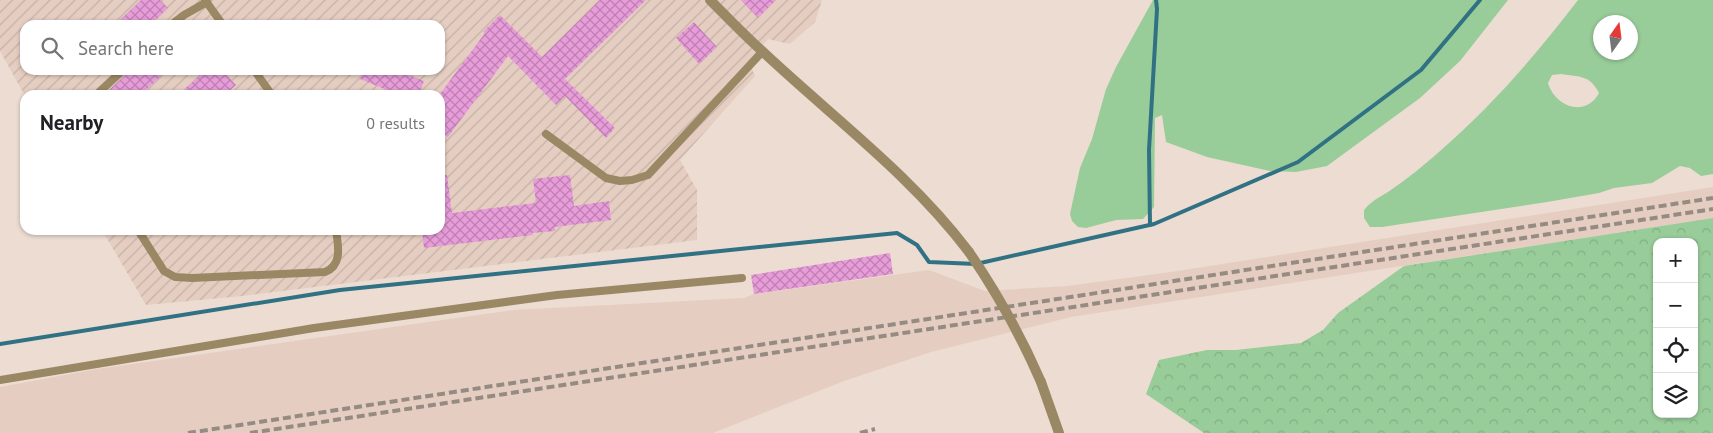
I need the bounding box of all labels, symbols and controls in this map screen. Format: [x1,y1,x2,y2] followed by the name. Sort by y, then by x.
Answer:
[1593,15,1638,60] north arrow
[20,20,445,75] search box
[38,34,66,62] icon: search
[78,36,174,60] text: Search here
[40,109,103,136] text: Nearby
[366,113,425,133] text: 0 results
[1653,238,1698,418] map controls
[1653,238,1698,283] button: +
[1653,283,1698,328] button: −
[1653,328,1698,373] button: locate
[1653,373,1698,418] button: layers

